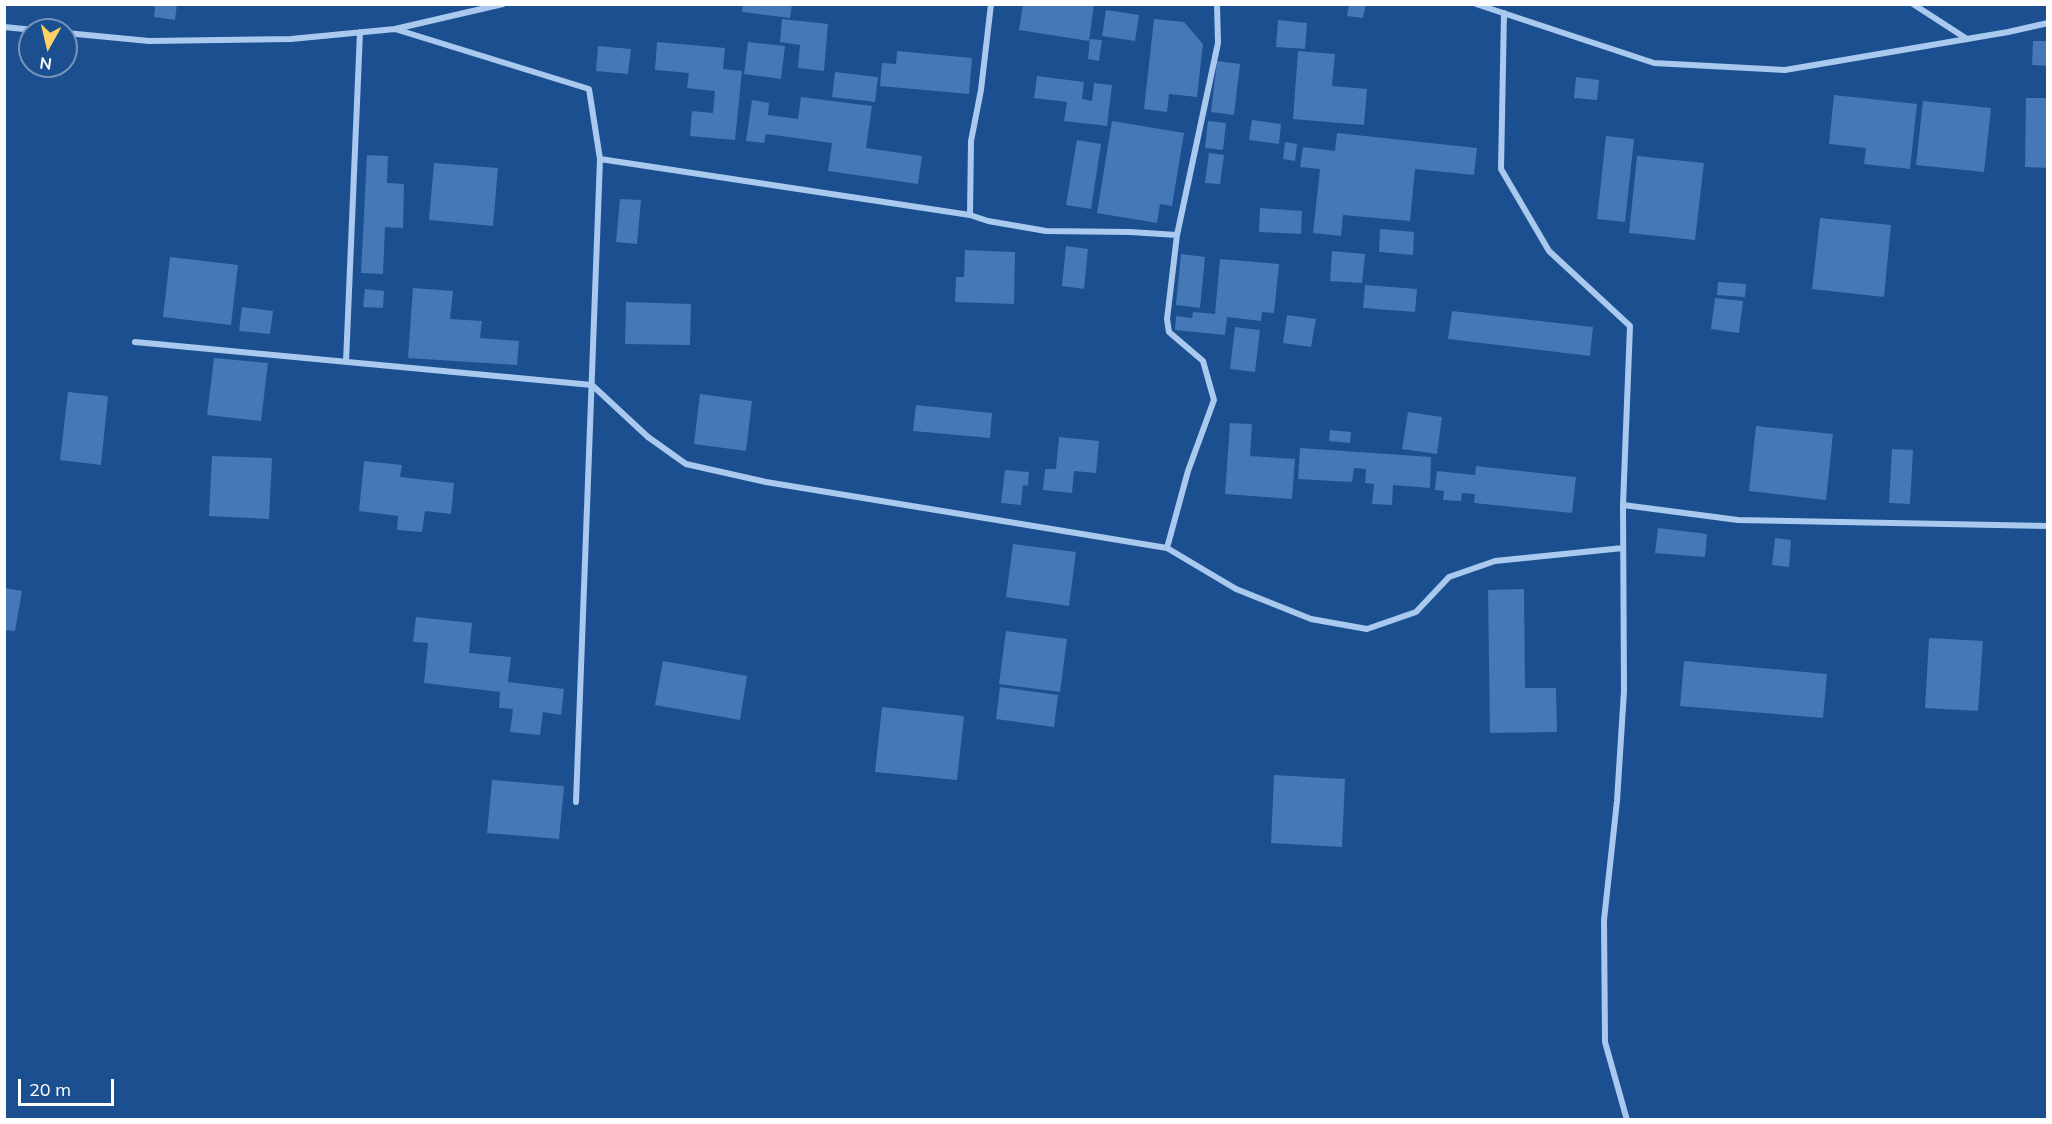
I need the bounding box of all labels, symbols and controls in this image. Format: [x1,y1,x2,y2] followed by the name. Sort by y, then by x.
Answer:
[18,18,78,78] north arrow
[38,53,53,75] text: N
[21,1067,117,1105] scale bar
[29,1078,71,1101] text: 20 m

